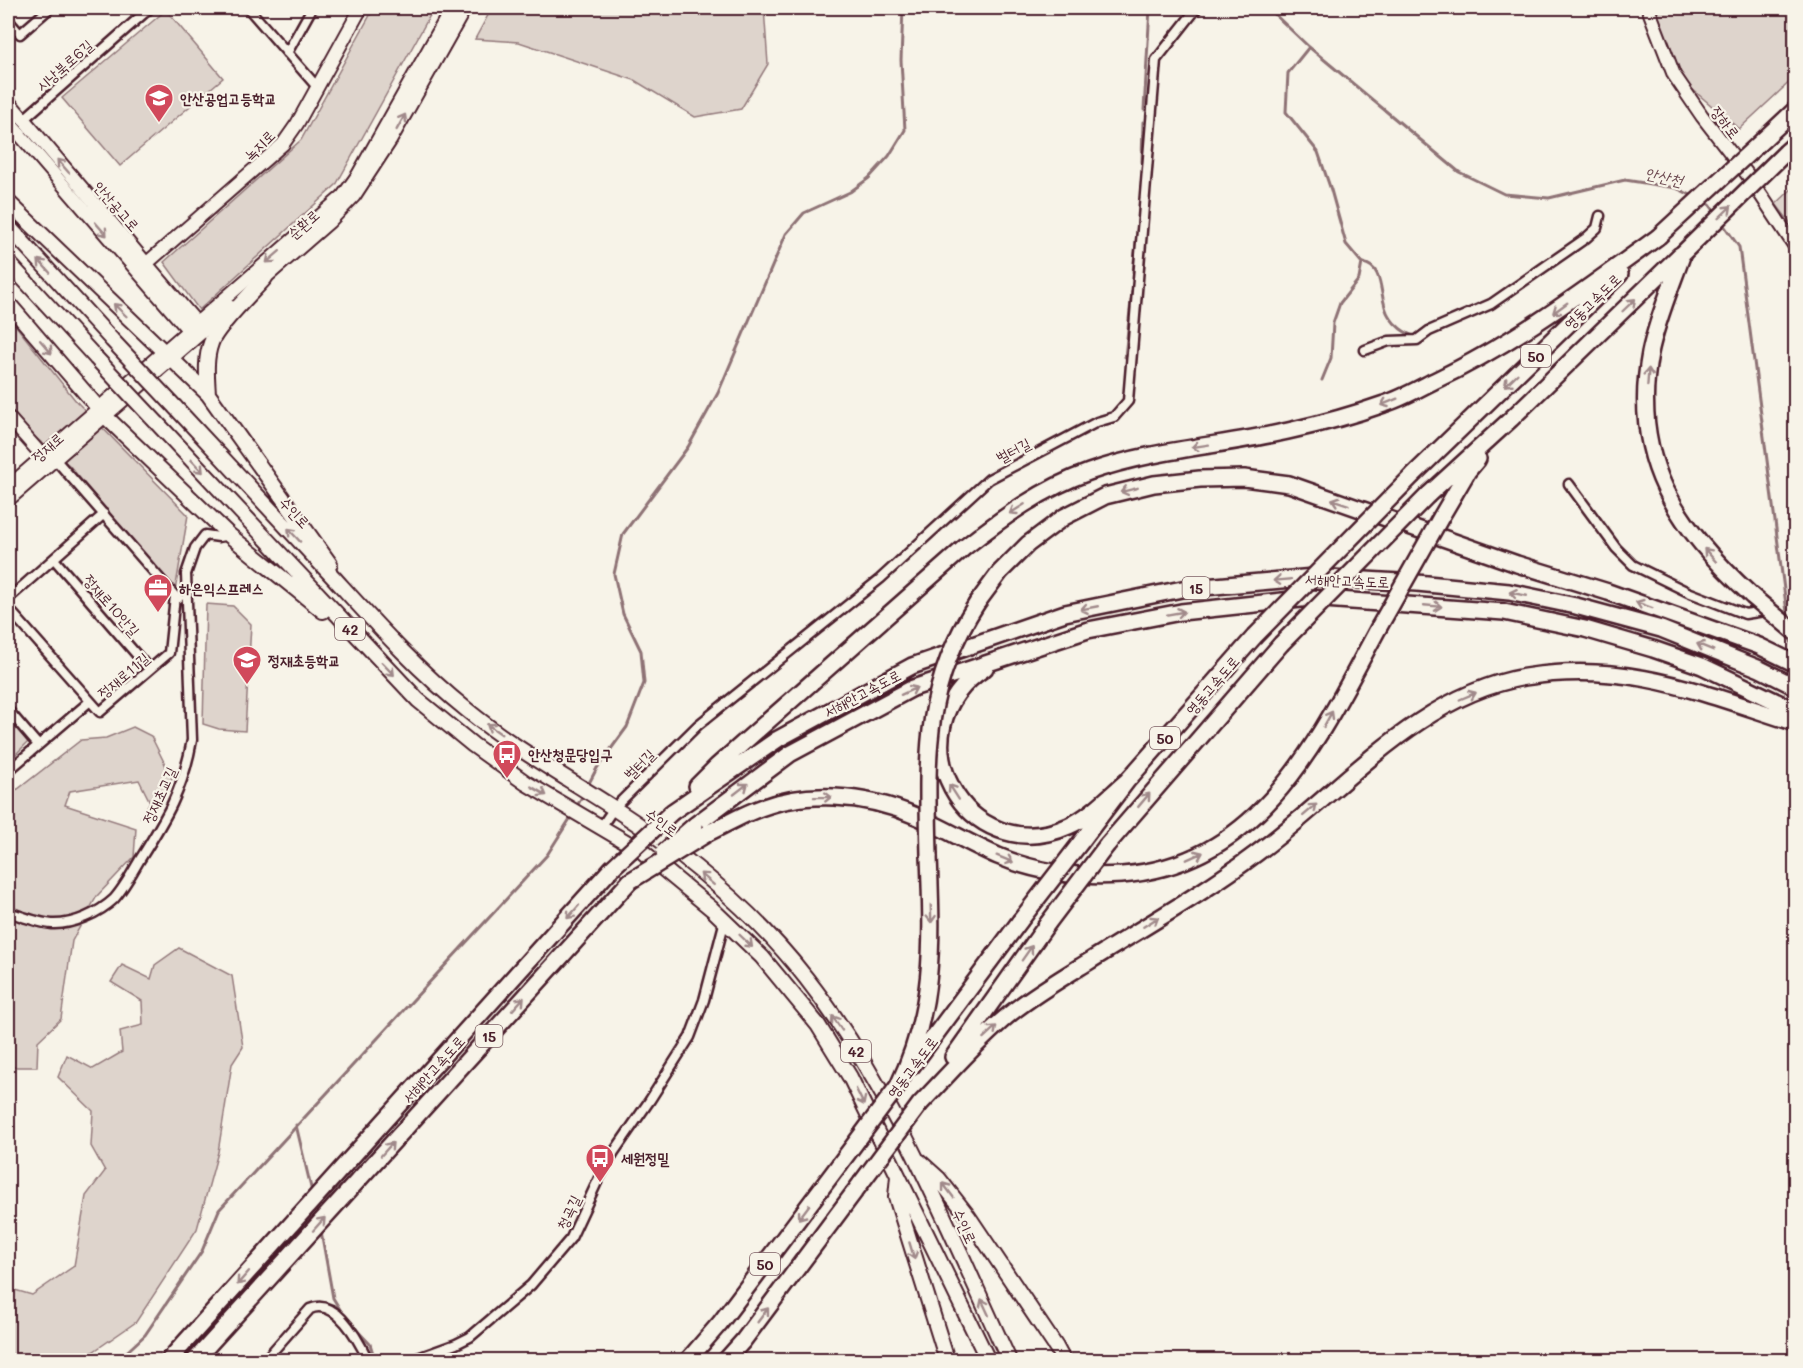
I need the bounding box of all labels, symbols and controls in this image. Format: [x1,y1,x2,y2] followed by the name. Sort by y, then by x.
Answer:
[31,35,97,95] street label: 시낭북로6길
[143,82,175,124] school or university icon: 안산공업고등학교
[180,88,277,108] place label: 안산공업고등학교
[1707,102,1745,142] street label: 장하로
[395,114,407,131] one-way arrow
[239,125,279,165] street label: 녹지로
[56,159,70,174] one-way arrow
[1643,161,1687,191] water label: 안산천
[90,177,144,235] street label: 안산공고로
[283,204,323,244] street label: 순환로
[1717,205,1732,219] one-way arrow
[94,221,108,236] one-way arrow
[266,250,281,264] one-way arrow
[37,259,51,274] one-way arrow
[1559,269,1625,333] street label: 영동고속도로
[1621,298,1636,312] one-way arrow
[1552,302,1568,314] one-way arrow
[113,303,128,317] one-way arrow
[39,339,52,355] one-way arrow
[1521,345,1551,367] road number: 50
[1643,368,1654,388] one-way arrow
[1503,373,1518,387] one-way arrow
[1381,397,1399,408] one-way arrow
[27,428,67,466] street label: 정재로
[992,433,1034,467] street label: 벌터길
[1191,441,1210,452] one-way arrow
[190,458,204,473] one-way arrow
[1120,484,1139,496] one-way arrow
[275,492,315,532] street label: 수인로
[1331,496,1350,507] one-way arrow
[1009,503,1026,516] one-way arrow
[288,528,302,543] one-way arrow
[1703,548,1717,563] one-way arrow
[1304,569,1390,591] street label: 서해안고속도로
[79,570,145,640] street label: 정재로10안길
[142,572,174,614] office icon: 하은익스프레스
[1273,575,1293,586] one-way arrow
[1182,577,1210,599] road number: 15
[179,578,264,598] place label: 하은익스프레스
[1509,588,1529,599] one-way arrow
[1635,599,1654,610] one-way arrow
[1422,601,1442,612] one-way arrow
[1080,603,1100,614] one-way arrow
[1166,607,1185,618] one-way arrow
[335,618,365,640] road number: 42
[1697,641,1715,652] one-way arrow
[231,644,263,686] school or university icon: 정재초등학교
[93,648,153,702] street label: 정재로11길
[267,650,340,670] place label: 정재초등학교
[1181,651,1243,719] street label: 영동고속도로
[381,662,395,677] one-way arrow
[820,664,904,722] street label: 서해안고속도로
[899,684,917,696] one-way arrow
[1458,690,1476,701] one-way arrow
[1322,711,1334,728] one-way arrow
[486,723,502,735] one-way arrow
[1150,727,1180,749] road number: 50
[491,738,523,780] bus stop icon: 안산청문당입구
[528,744,613,764] place label: 안산청문당입구
[619,744,659,784] street label: 벌터길
[137,763,181,827] street label: 정재초교길
[733,783,749,796] one-way arrow
[948,784,960,800] one-way arrow
[530,785,547,797] one-way arrow
[812,791,832,803] one-way arrow
[1138,792,1151,808] one-way arrow
[641,803,683,841] street label: 수인로
[1302,803,1317,817] one-way arrow
[1185,850,1203,862] one-way arrow
[995,854,1014,865] one-way arrow
[700,872,715,886] one-way arrow
[926,903,937,923] one-way arrow
[566,904,580,919] one-way arrow
[1142,916,1159,928] one-way arrow
[738,933,753,948] one-way arrow
[1021,946,1033,962] one-way arrow
[511,997,525,1012] one-way arrow
[831,1015,843,1032] one-way arrow
[476,1025,502,1047] road number: 15
[983,1025,998,1039] one-way arrow
[397,1031,469,1107] street label: 서해안고속도로
[882,1032,942,1102] street label: 영동고속도로
[841,1040,871,1062] road number: 42
[855,1088,867,1106] one-way arrow
[380,1141,394,1156] one-way arrow
[584,1142,616,1184] bus stop icon: 세원정밀
[621,1148,670,1168] place label: 세원정밀
[941,1183,954,1199] one-way arrow
[551,1191,585,1233] street label: 청곡길
[797,1203,810,1219] one-way arrow
[948,1205,982,1247] street label: 수인로
[312,1217,326,1232] one-way arrow
[907,1241,918,1260] one-way arrow
[750,1253,780,1275] road number: 50
[236,1270,250,1285] one-way arrow
[978,1299,990,1317] one-way arrow
[756,1307,769,1323] one-way arrow

